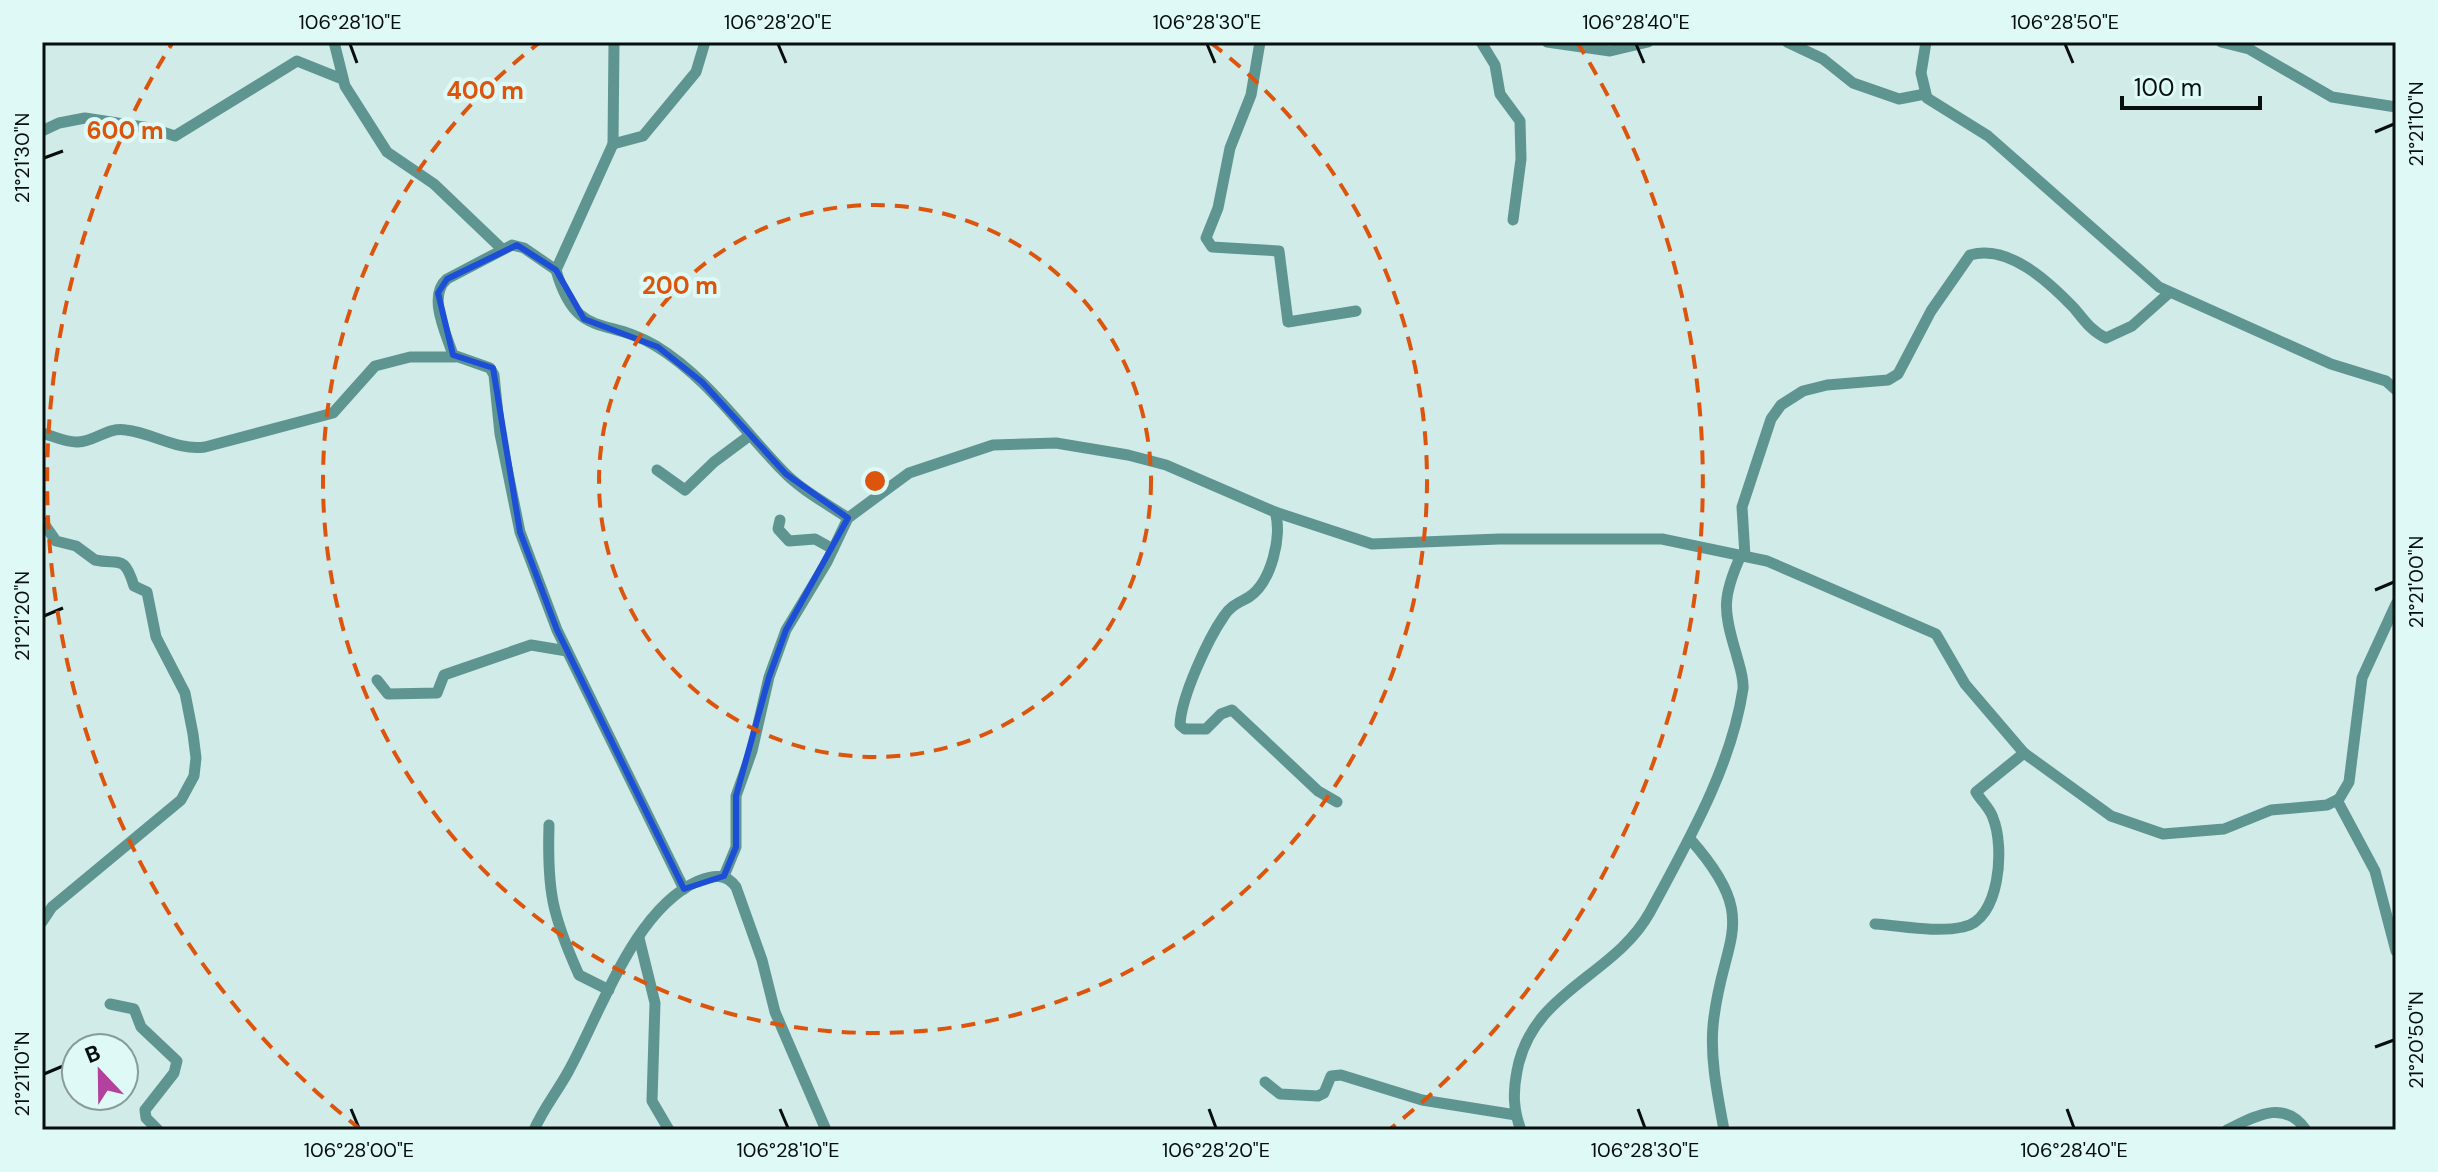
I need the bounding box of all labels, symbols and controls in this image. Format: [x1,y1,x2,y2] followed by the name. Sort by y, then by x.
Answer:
[299,9,401,35] text: 106°28'10"E
[724,9,832,35] text: 106°28'20"E
[1153,9,1261,35] text: 106°28'30"E
[1582,9,1690,35] text: 106°28'40"E
[2011,9,2119,35] text: 106°28'50"E
[2122,60,2260,110] scale bar
[2134,72,2202,103] text: 100 m
[446,75,524,106] text: 400 m
[2403,81,2429,167] text: 21°21'10"N
[9,113,35,203] text: 21°21'30"N
[86,115,164,146] text: 600 m
[642,270,718,301] text: 200 m
[861,467,889,495] centre of rings
[2403,536,2429,628] text: 21°21'00"N
[9,571,35,661] text: 21°21'20"N
[2403,991,2429,1089] text: 21°20'50"N
[9,1031,35,1117] text: 21°21'10"N
[60,1032,140,1112] north arrow
[81,1038,105,1070] text: B
[304,1137,414,1163] text: 106°28'00"E
[737,1137,839,1163] text: 106°28'10"E
[1162,1137,1270,1163] text: 106°28'20"E
[1591,1137,1699,1163] text: 106°28'30"E
[2020,1137,2128,1163] text: 106°28'40"E

